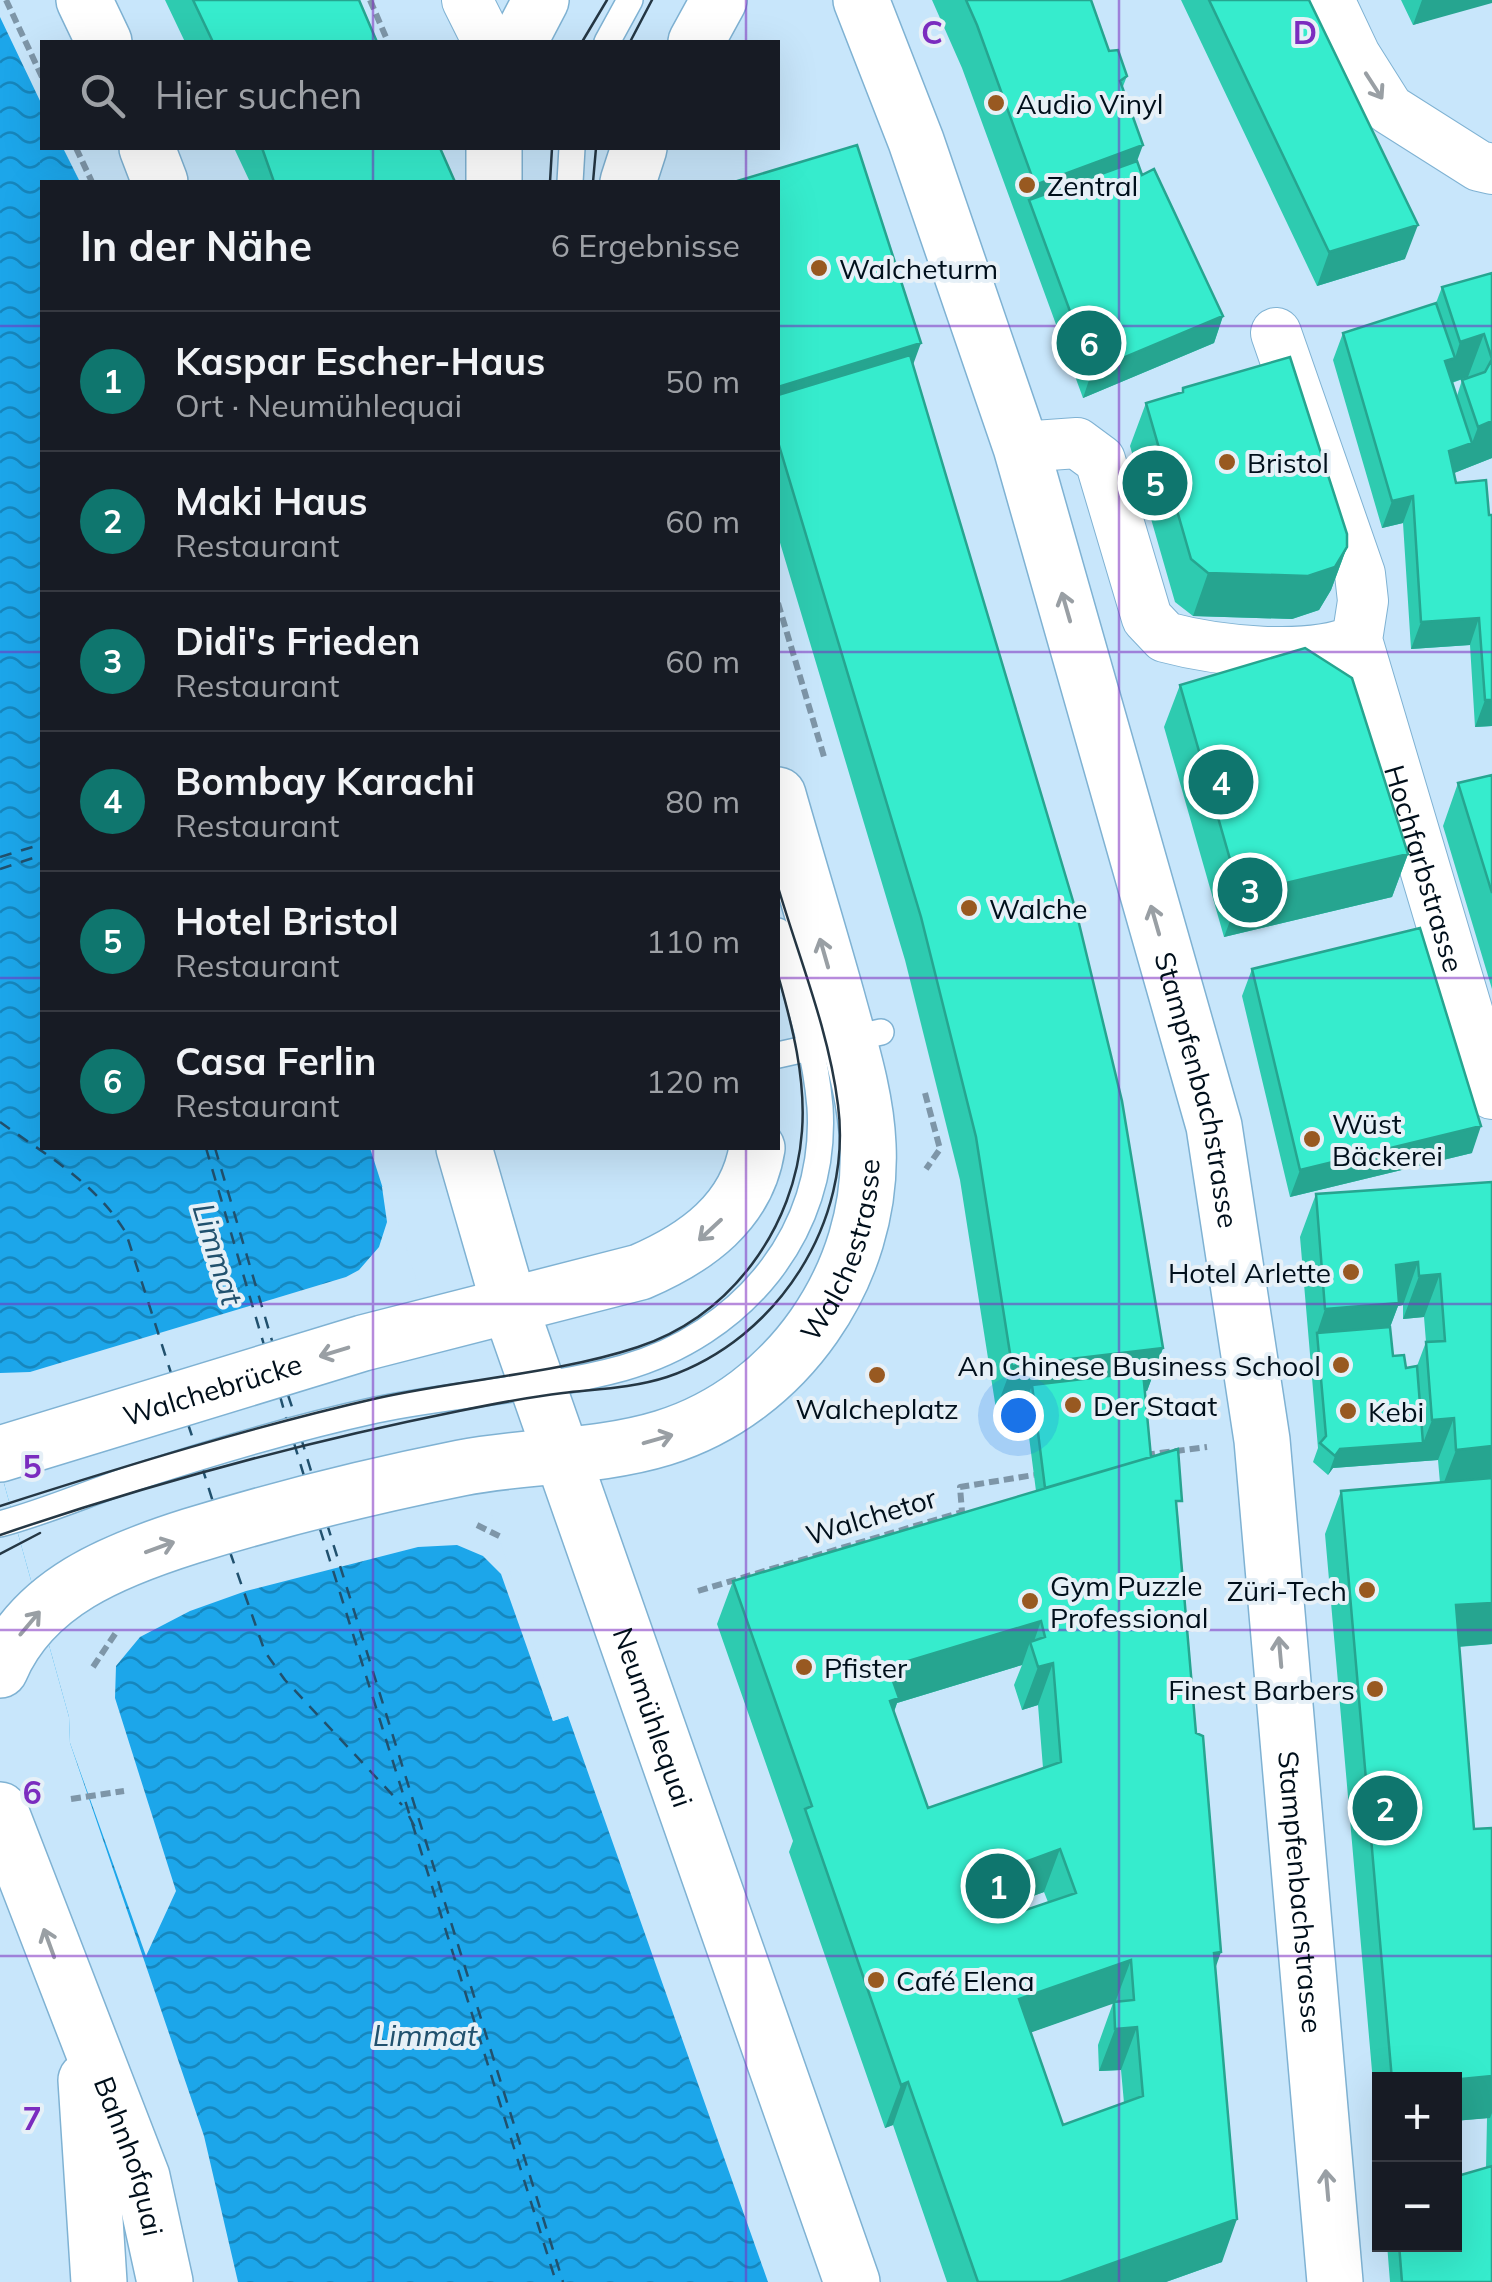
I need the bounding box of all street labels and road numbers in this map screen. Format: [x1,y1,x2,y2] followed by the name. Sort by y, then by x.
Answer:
[1378,761,1472,976] street label: Hochfarbstrasse
[1148,948,1247,1230] street label: Stampfenbachstrasse
[792,1158,886,1347] street label: Walchestrasse
[119,1345,306,1433] street label: Walchebrücke
[802,1479,941,1552] street label: Walchetor
[606,1623,701,1811] street label: Neumühlequai
[1272,1749,1331,2035] street label: Stampfenbachstrasse
[87,2071,172,2239] street label: Bahnhofquai

